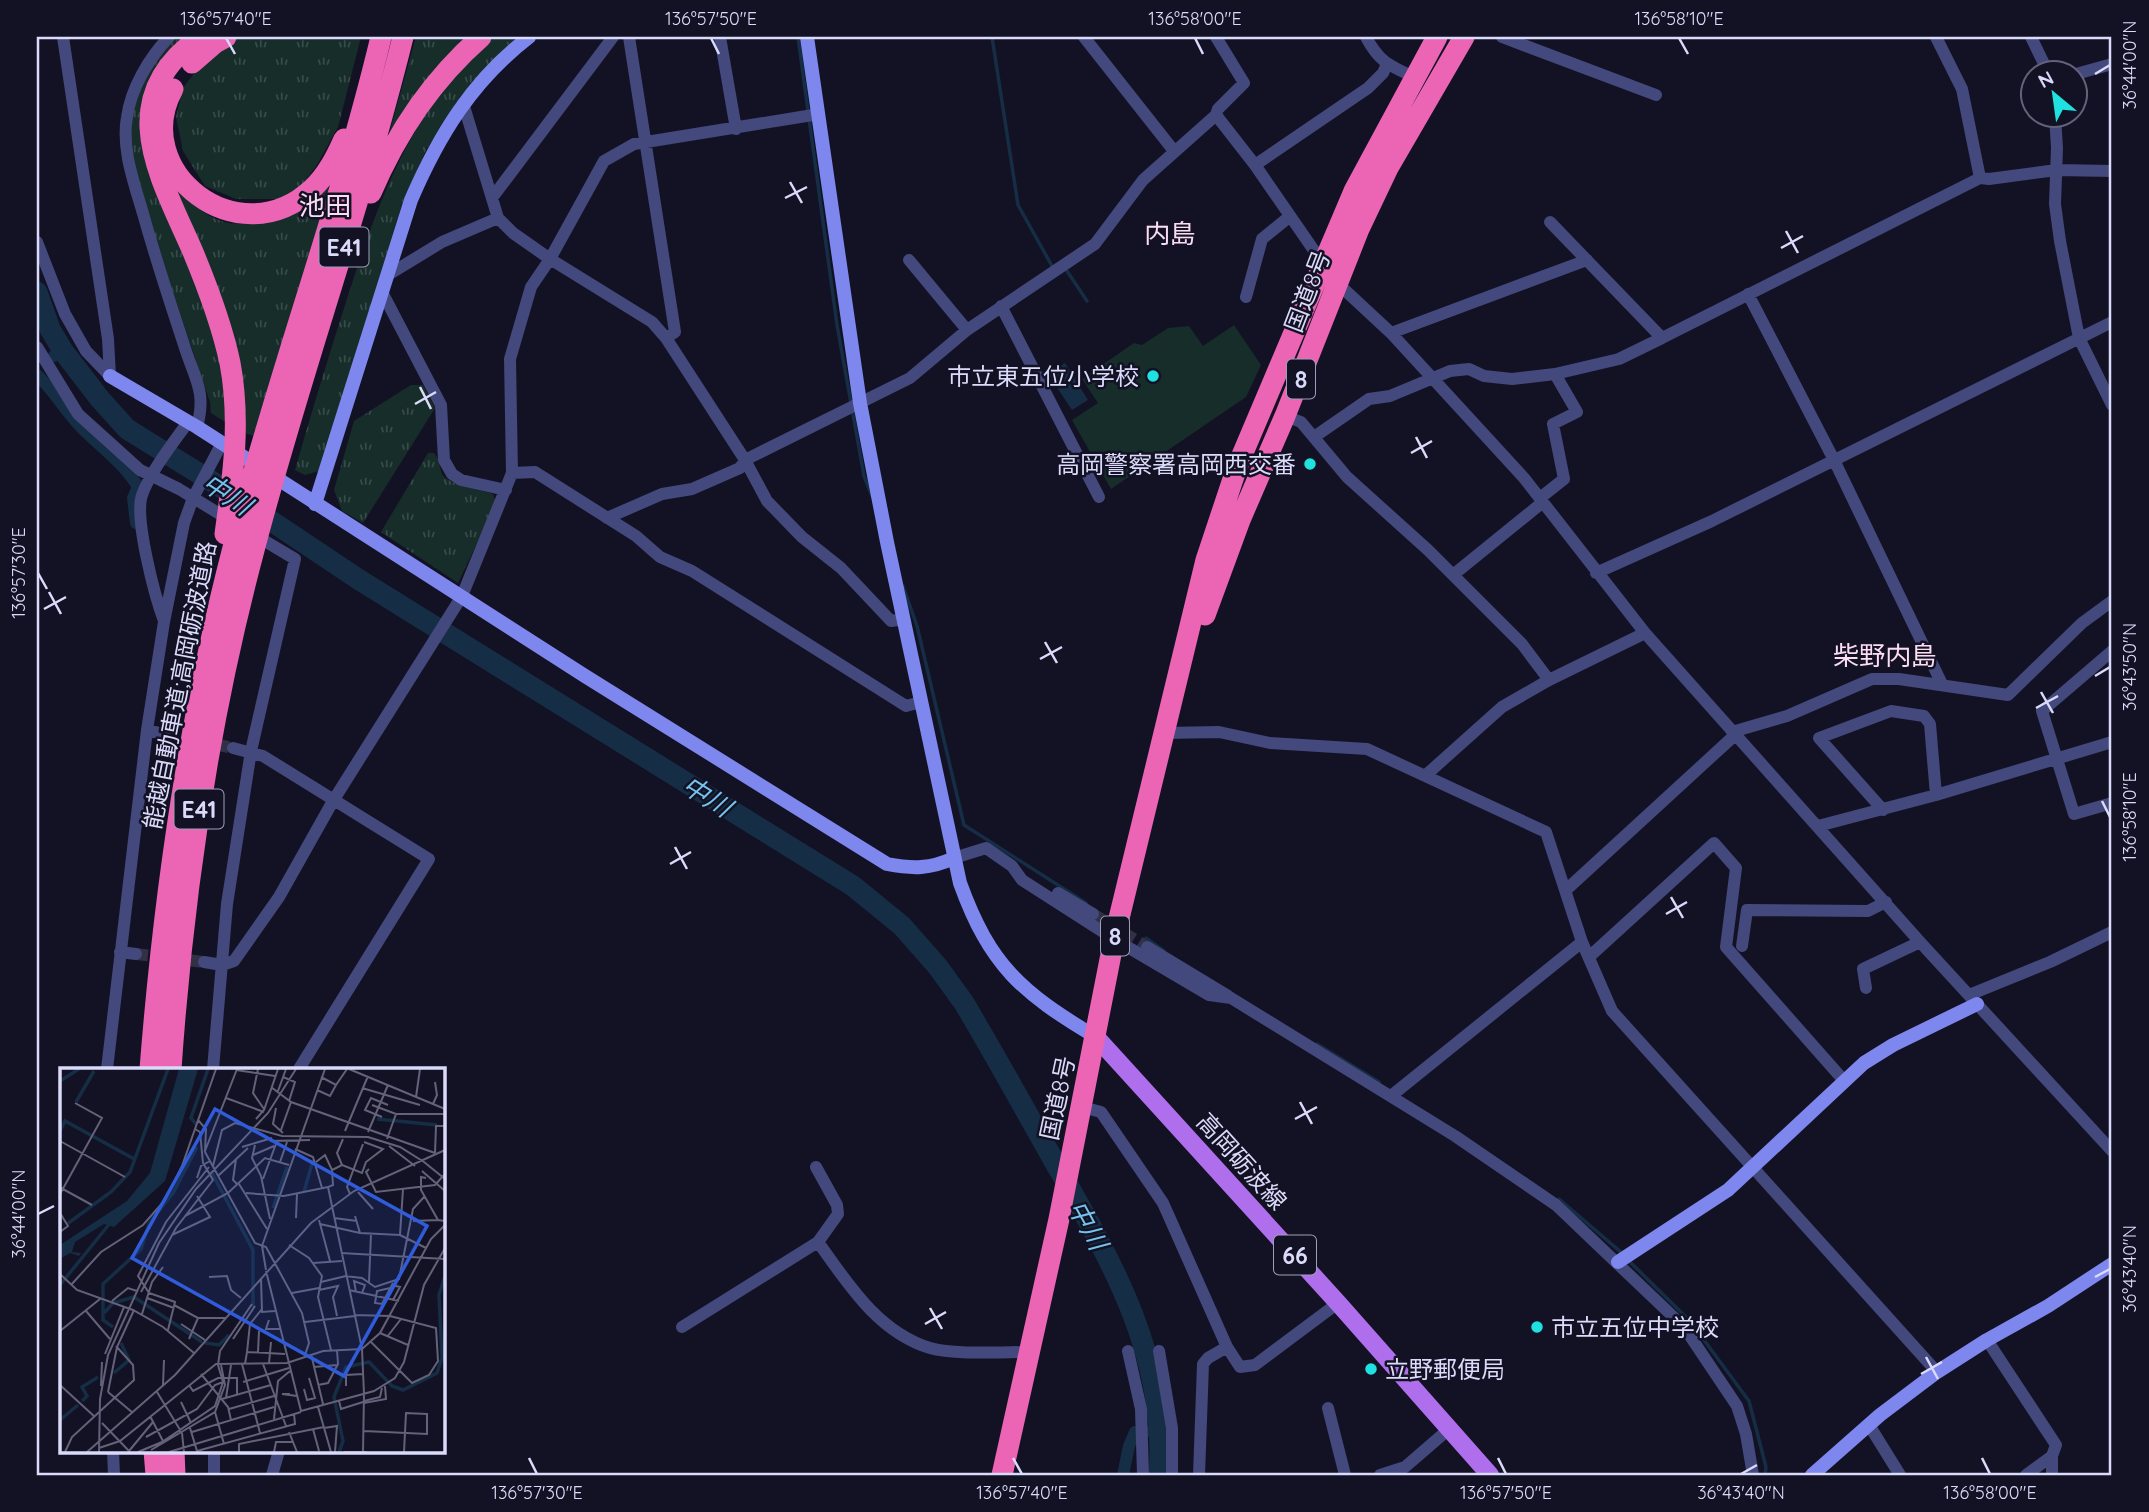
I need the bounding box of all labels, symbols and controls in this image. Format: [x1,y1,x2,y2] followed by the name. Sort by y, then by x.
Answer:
[180,7,272,30] text: 136°57'40"E
[665,7,757,30] text: 136°57'50"E
[1148,7,1242,30] text: 136°58'00"E
[1634,7,1724,30] text: 136°58'10"E
[2118,21,2141,109] text: 36°44'00"N
[2020,60,2090,130] north arrow
[2034,65,2058,93] text: N
[299,189,351,222] district label: 池田
[1144,217,1196,250] district label: 内島
[320,228,368,266] road number: E41
[1278,246,1336,336] street label: 国道8号
[1287,360,1315,398] road number: 8
[947,361,1139,391] place label: 市立東五位小学校
[1145,368,1161,384] marker: 市立東五位小学校
[1056,449,1296,479] place label: 高岡警察署高岡西交番
[1302,456,1318,472] marker: 高岡警察署高岡西交番
[196,466,260,524] water label: 中川
[7,527,30,619] text: 136°57'30"E
[136,538,222,832] street label: 能越自動車道;高岡砺波道路
[2118,623,2141,711] text: 36°43'50"N
[1833,639,1937,672] district label: 柴野内島
[676,768,740,825] water label: 中川
[2118,772,2141,862] text: 136°58'10"E
[174,790,224,828] road number: E41
[1101,917,1129,956] road number: 8
[1033,1053,1081,1143] street label: 国道8号
[60,1068,444,1452] inset map
[1191,1106,1293,1216] street label: 高岡砺波線
[7,1170,30,1258] text: 36°44'00"N
[1061,1194,1116,1258] water label: 中川
[2118,1225,2141,1313] text: 36°43'40"N
[1274,1236,1316,1274] road number: 66
[1551,1312,1719,1342] place label: 市立五位中学校
[1529,1319,1545,1335] marker: 市立五位中学校
[1385,1354,1505,1384] place label: 立野郵便局
[1363,1361,1379,1377] marker: 立野郵便局
[491,1481,583,1504] text: 136°57'30"E
[976,1481,1068,1504] text: 136°57'40"E
[1460,1481,1552,1504] text: 136°57'50"E
[1697,1481,1785,1504] text: 36°43'40"N
[1943,1481,2037,1504] text: 136°58'00"E

